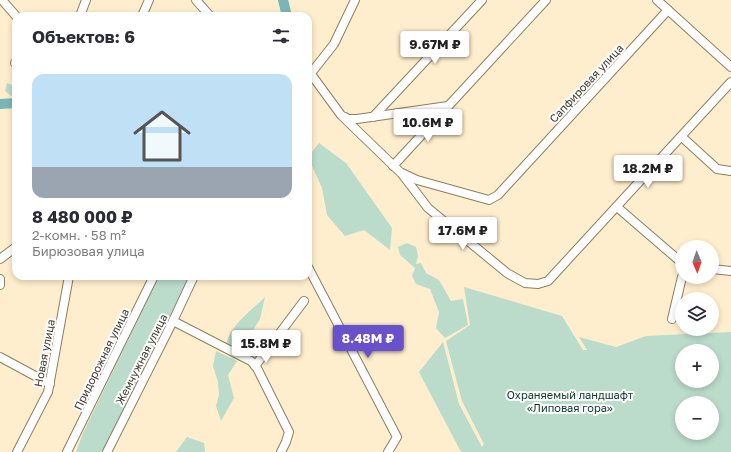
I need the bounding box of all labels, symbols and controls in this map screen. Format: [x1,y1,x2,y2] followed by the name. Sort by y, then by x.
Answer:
[270,25,292,47] icon: filters
[32,26,135,47] text: Объектов: 6
[398,31,472,65] pin: 9.67M ₽
[409,36,461,52] text: 9.67M ₽
[546,41,626,125] street label: Сапфировая улица
[126,100,198,172] icon: home
[391,109,465,143] pin: 10.6M ₽
[402,114,454,130] text: 10.6M ₽
[611,155,685,189] pin: 18.2M ₽
[623,160,673,176] text: 18.2M ₽
[32,206,133,227] text: 8 480 000 ₽
[426,217,500,251] pin: 17.6M ₽
[438,222,488,238] text: 17.6M ₽
[32,227,126,243] text: 2-комн. · 58 m²
[675,240,719,284] north arrow
[675,240,719,440] map controls
[32,243,145,259] text: Бирюзовая улица
[675,292,719,336] button: layers
[71,306,131,412] street label: Придорожная улица
[113,311,169,407] street label: Жемчужная улица
[31,318,57,388] street label: Новая улица
[331,325,405,359] pin: 8.48M ₽
[229,330,303,364] pin: 15.8M ₽
[342,330,394,346] text: 8.48M ₽
[241,335,291,351] text: 15.8M ₽
[675,344,719,388] button: +
[507,388,634,414] park label: Охраняемый ландшафт «Липовая гора»
[675,396,719,440] button: −

